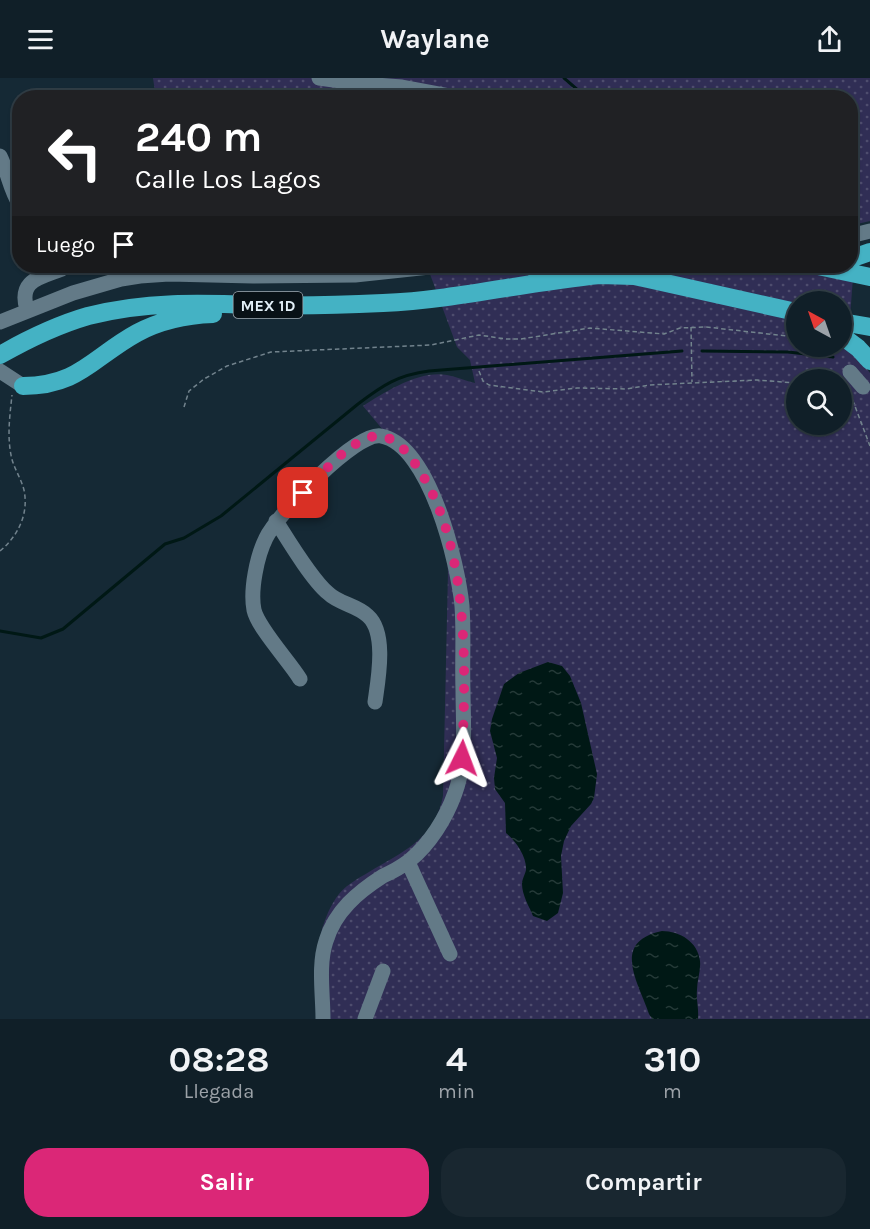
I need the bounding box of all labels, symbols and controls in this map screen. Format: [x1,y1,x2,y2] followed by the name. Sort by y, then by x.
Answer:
[24,23,57,56] icon: menu
[380,23,490,55] text: Waylane
[813,23,846,56] icon: share
[135,112,262,162] text: 240 m
[36,114,114,192] icon: left
[135,163,321,195] text: Calle Los Lagos
[107,228,140,261] icon: arrive
[36,232,95,258] text: Luego
[786,291,852,357] north arrow
[786,291,852,435] map controls
[234,292,302,318] road number: MEX 1D
[786,369,852,435] button: search
[277,467,328,518] pin
[286,476,319,509] icon: arrive
[430,726,494,790] position arrow
[169,1038,269,1080] text: 08:28
[446,1038,467,1080] text: 4
[643,1038,701,1080] text: 310
[184,1080,254,1103] text: Llegada
[438,1080,475,1103] text: min
[663,1080,682,1103] text: m
[24,1148,429,1217] button: Salir
[441,1148,846,1217] button: Compartir

